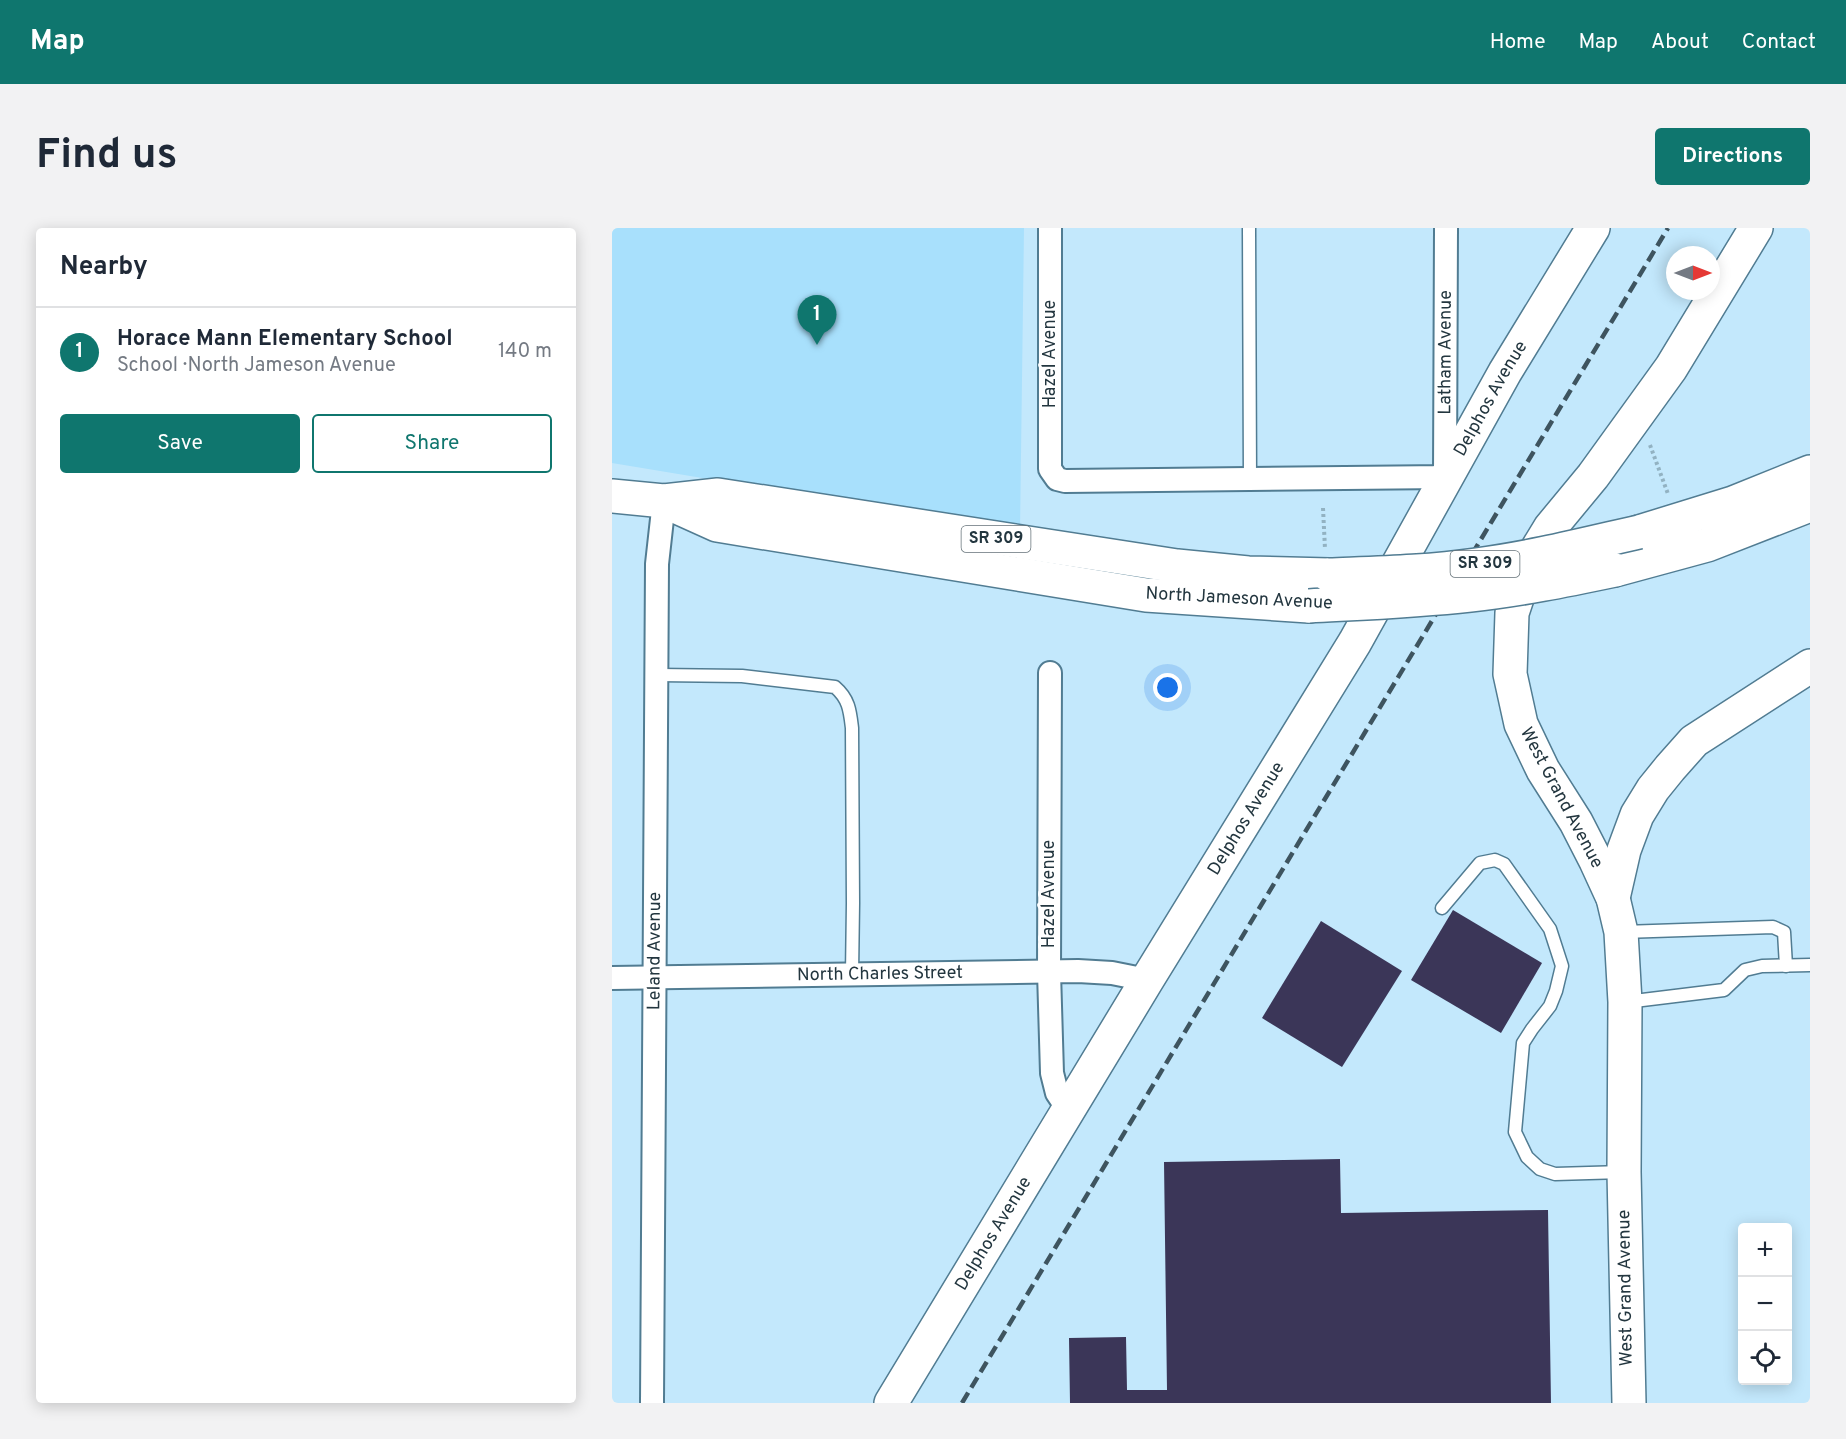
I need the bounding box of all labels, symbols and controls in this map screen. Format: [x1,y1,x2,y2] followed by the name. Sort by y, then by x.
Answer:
[30,24,85,60] text: Map
[1490,29,1546,56] text: Home
[1579,29,1618,56] text: Map
[1651,29,1709,56] text: About
[1742,29,1816,56] text: Contact
[1655,128,1810,185] button: Directions
[36,130,177,183] text: Find us
[1666,246,1720,300] north arrow
[60,251,148,284] text: Nearby
[1434,290,1457,415] street label: Latham Avenue
[798,296,836,345] pin: 1
[1039,300,1062,408] street label: Hazel Avenue
[117,326,453,353] text: Horace Mann Elementary School
[1449,337,1533,460] street label: Delphos Avenue
[76,339,84,365] text: 1
[498,339,552,365] text: 140 m
[117,353,396,379] text: School · North Jameson Avenue
[60,414,300,473] button: Save
[312,414,552,473] button: Share
[962,526,1030,552] road number: SR 309
[1450,551,1520,577] road number: SR 309
[1145,583,1333,615] street label: North Jameson Avenue
[1153,673,1182,702] your location
[1514,724,1608,872] street label: West Grand Avenue
[1203,758,1290,880] street label: Delphos Avenue
[1038,840,1061,948] street label: Hazel Avenue
[643,892,667,1010] street label: Leland Avenue
[797,961,963,987] street label: North Charles Street
[950,1172,1037,1295] street label: Delphos Avenue
[1613,1210,1639,1366] street label: West Grand Avenue
[1738,1223,1792,1385] map controls
[1738,1223,1792,1277] button: +
[1738,1277,1792,1331] button: −
[1738,1331,1792,1385] button: locate

